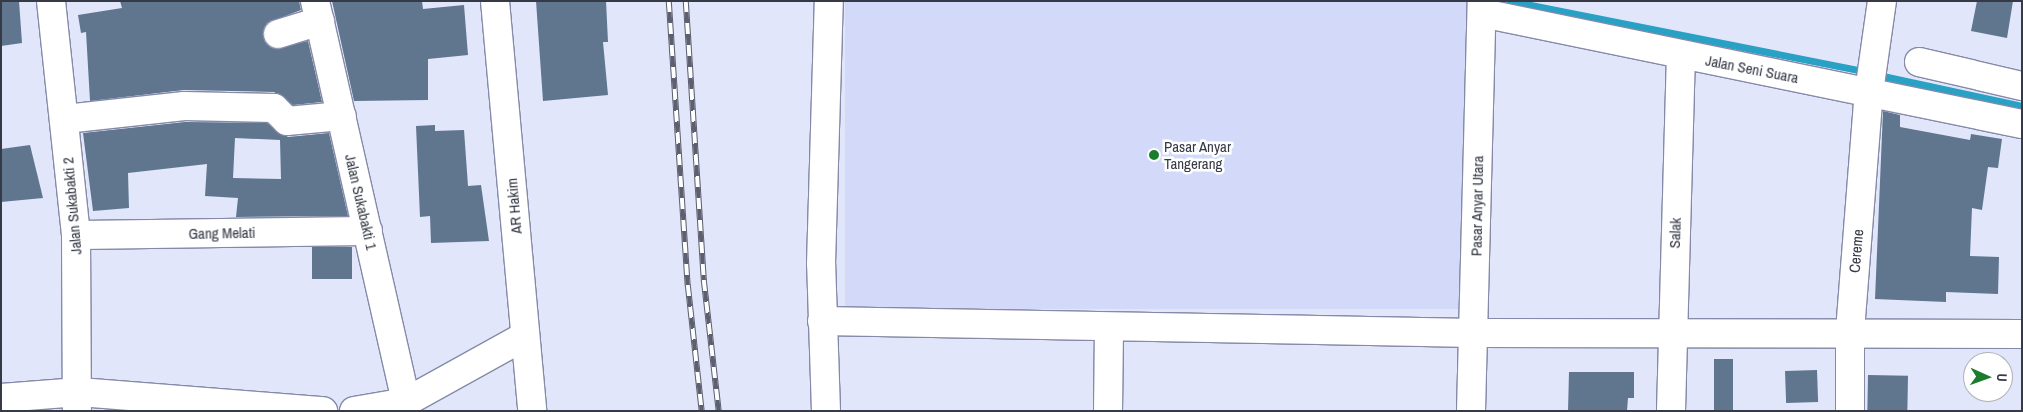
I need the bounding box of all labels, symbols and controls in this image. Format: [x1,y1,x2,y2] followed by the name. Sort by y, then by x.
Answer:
[1704,51,1800,87] street label: Jalan Seni Suara
[1164,137,1232,172] place label: Pasar Anyar Tangerang
[1148,149,1160,161] marker: Pasar Anyar Tangerang
[341,152,381,252] street label: Jalan Sukabakti 1
[1467,155,1487,257] street label: Pasar Anyar Utara
[59,157,85,255] street label: Jalan Sukabakti 2
[503,177,525,235] street label: AR Hakim
[1665,217,1685,249] street label: Salak
[188,223,256,243] street label: Gang Melati
[1845,228,1867,274] street label: Cereme
[1963,352,2013,402] north arrow
[1993,373,2011,382] text: U

